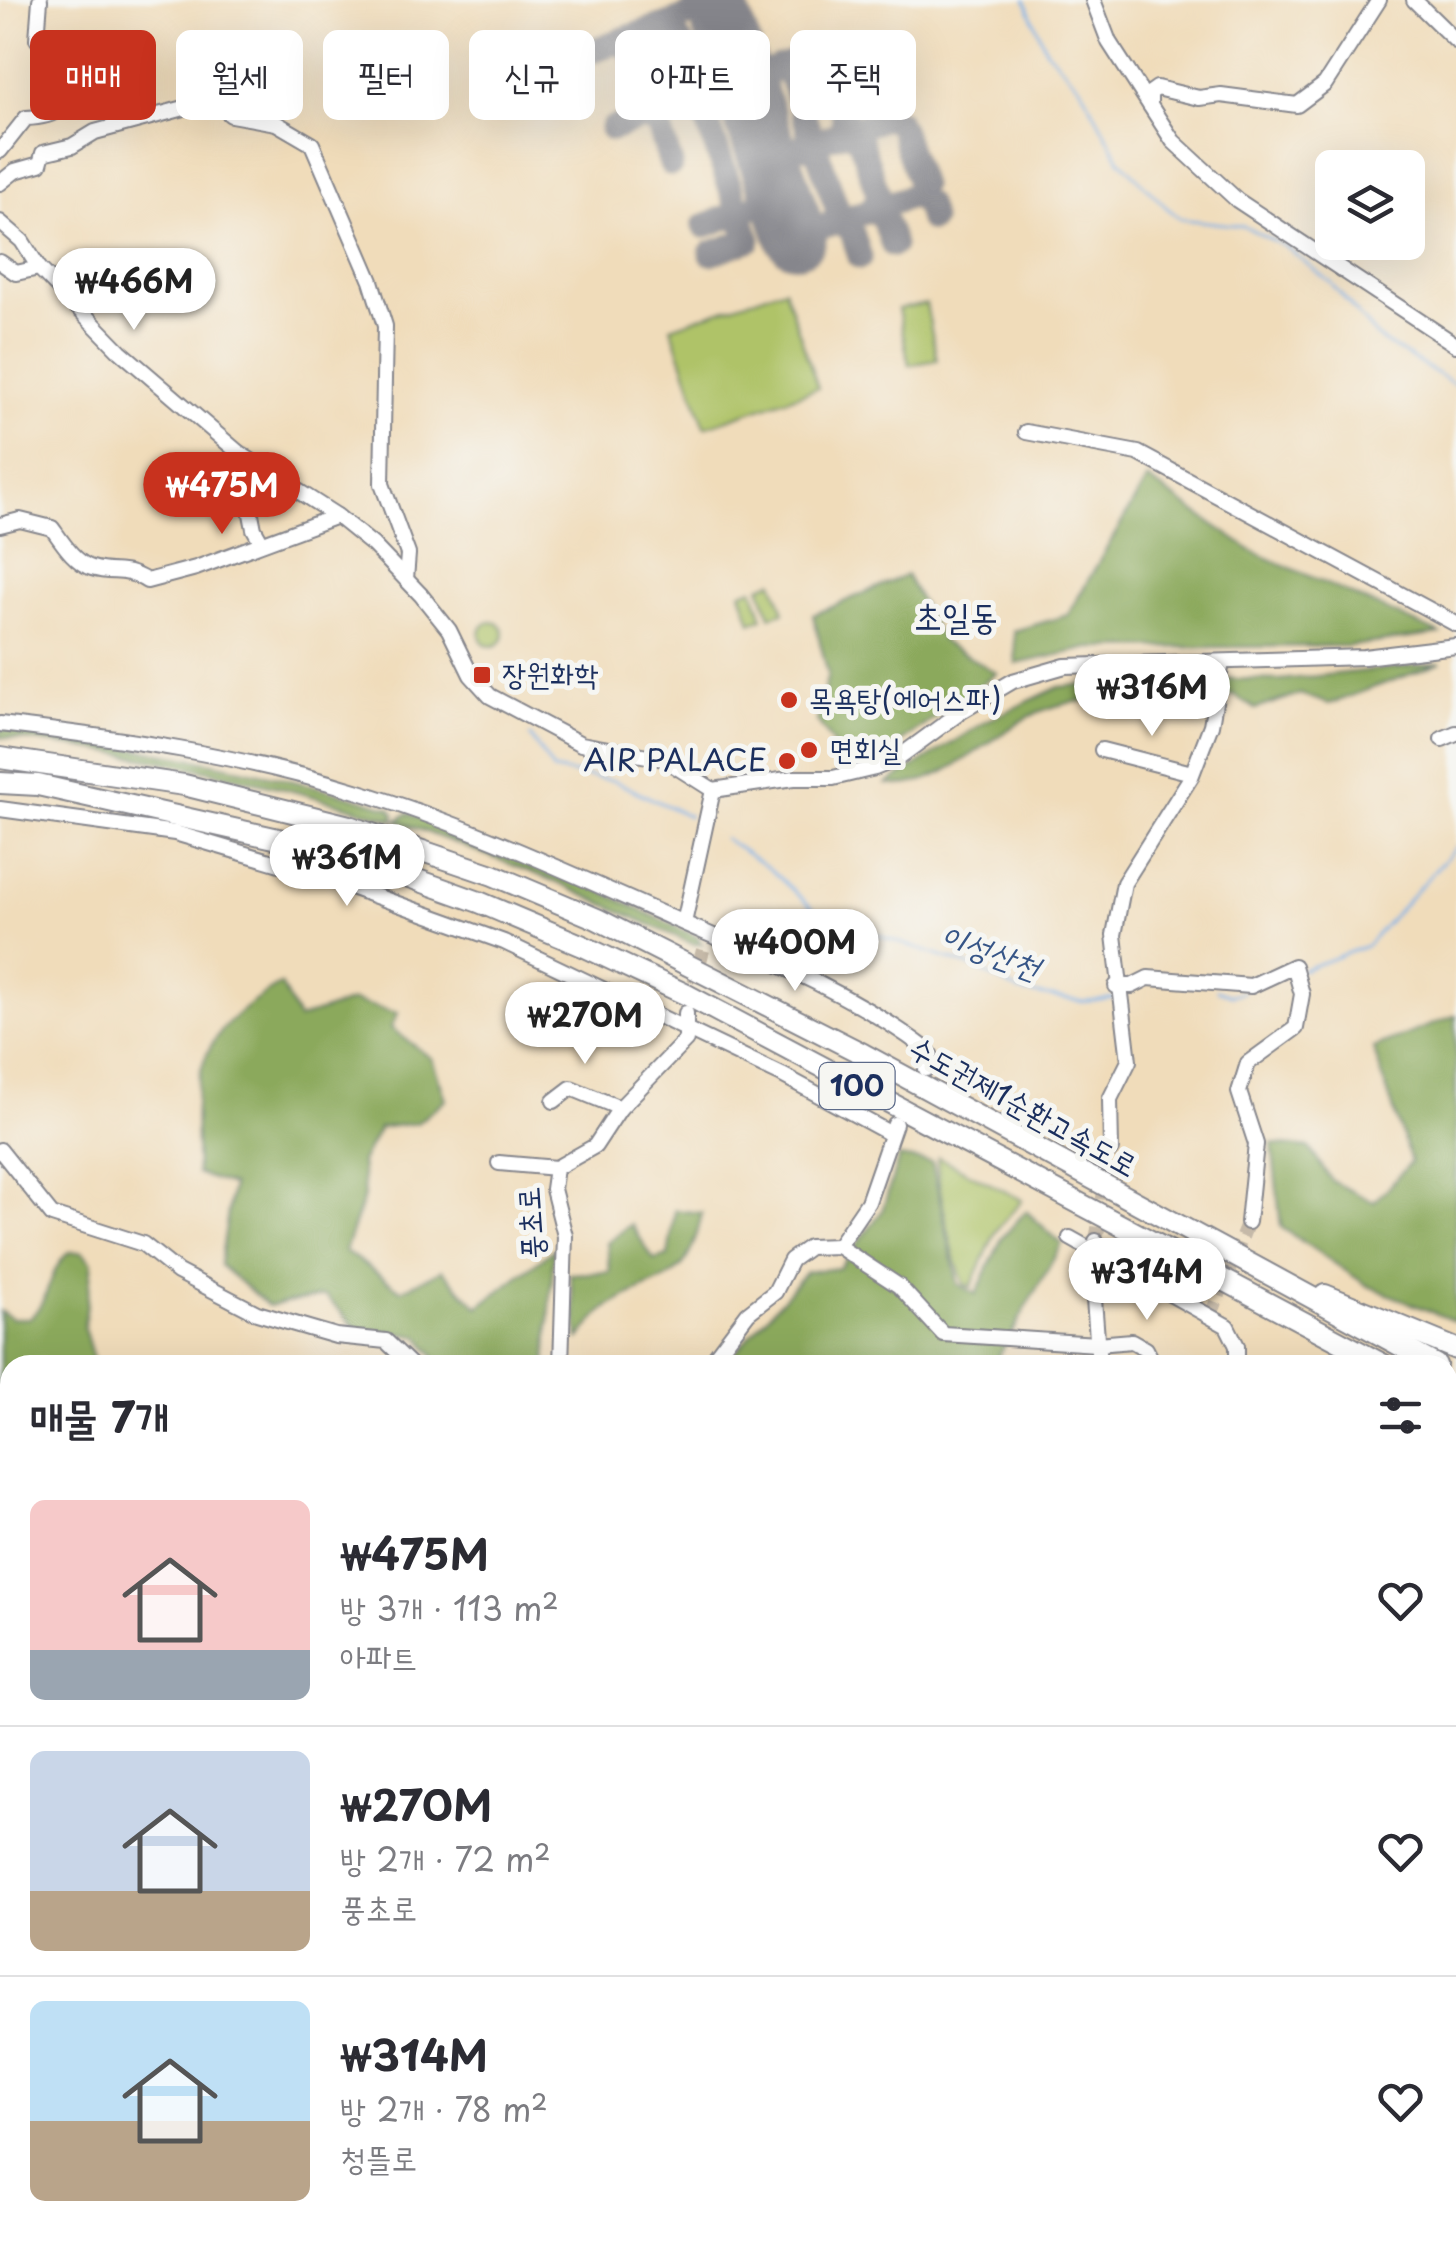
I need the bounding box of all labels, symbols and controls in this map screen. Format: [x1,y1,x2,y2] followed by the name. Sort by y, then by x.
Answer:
[30,30,156,120] chip: 매매
[176,30,303,120] chip: 월세
[323,30,449,120] chip: 필터
[469,30,595,120] chip: 신규
[615,30,770,120] chip: 아파트
[790,30,916,120] chip: 주택
[1315,150,1425,260] map controls
[1315,150,1425,260] button: layers
[64,248,204,333] pin: ₩466M
[75,256,193,304] text: ₩466M
[152,452,292,537] pin: ₩475M
[165,460,279,508] text: ₩475M
[914,588,998,641] district label: 초일동
[502,650,599,695] place label: 장원화학
[1082,654,1222,739] pin: ₩316M
[1096,662,1208,710] text: ₩316M
[471,664,493,686] marker: 장원화학
[809,675,1002,720] place label: 목욕탕(에어스파)
[778,689,800,711] marker: 목욕탕(에어스파)
[829,725,901,770] place label: 면회실
[583,736,767,781] place label: AIR PALACE
[798,739,820,761] marker: 면회실
[776,750,798,772] marker: AIR PALACE
[277,824,417,909] pin: ₩361M
[292,832,402,880] text: ₩361M
[725,909,865,994] pin: ₩400M
[934,910,1050,991] water label: 이성산천
[734,917,856,965] text: ₩400M
[515,982,655,1067] pin: ₩270M
[527,990,643,1038] text: ₩270M
[902,1023,1147,1186] street label: 수도권제1순환고속도로
[820,1063,894,1109] road number: 100
[504,1185,553,1261] street label: 풍초로
[1077,1238,1217,1323] pin: ₩314M
[1091,1246,1203,1294] text: ₩314M
[30,1384,169,1447] text: 매물 7개
[1373,1388,1428,1443] icon: filters
[340,1521,489,1584] text: ₩475M
[110,1540,230,1660] icon: home
[1373,1573,1428,1628] icon: heart
[340,1584,559,1632] text: 방 3개 · 113 m²
[340,1632,417,1680] text: 아파트
[340,1772,492,1835] text: ₩270M
[110,1791,230,1911] icon: home
[1373,1824,1428,1879] icon: heart
[340,1835,551,1883] text: 방 2개 · 72 m²
[340,1883,417,1931] text: 풍초로
[340,2022,488,2085] text: ₩314M
[110,2041,230,2161] icon: home
[1373,2074,1428,2129] icon: heart
[340,2085,548,2133] text: 방 2개 · 78 m²
[340,2133,417,2181] text: 청뜰로

